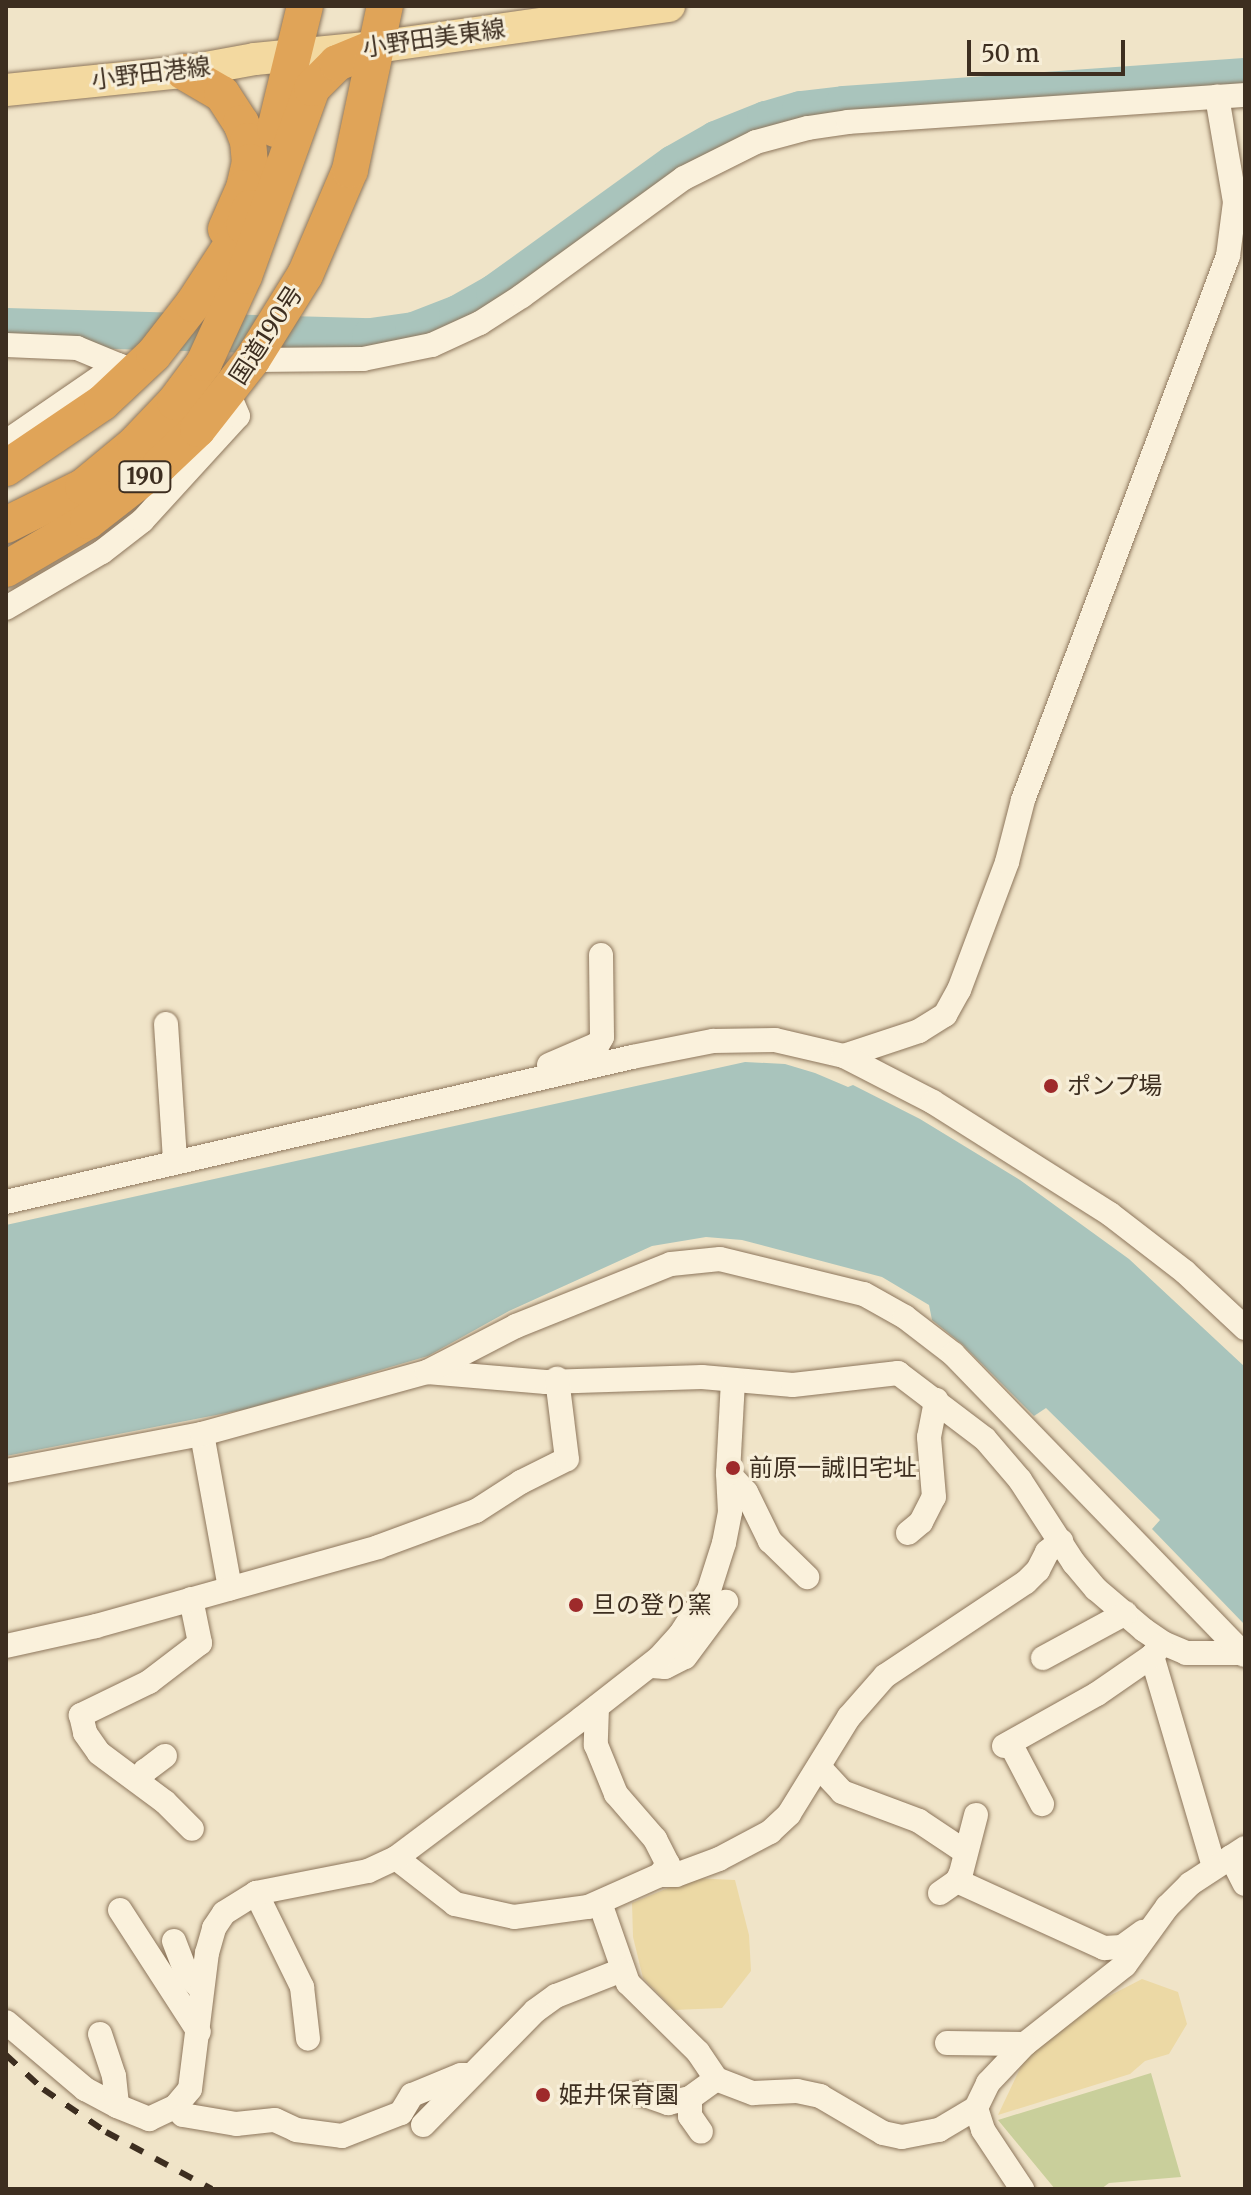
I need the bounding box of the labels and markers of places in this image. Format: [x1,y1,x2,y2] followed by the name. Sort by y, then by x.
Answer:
[1067,1072,1163,1100] place label: ポンプ場
[1042,1077,1060,1095] marker: ポンプ場
[749,1454,917,1482] place label: 前原一誠旧宅址
[724,1459,742,1477] marker: 前原一誠旧宅址
[592,1591,712,1619] place label: 旦の登り窯
[567,1596,585,1614] marker: 旦の登り窯
[559,2081,679,2109] place label: 姫井保育園
[534,2086,552,2104] marker: 姫井保育園

